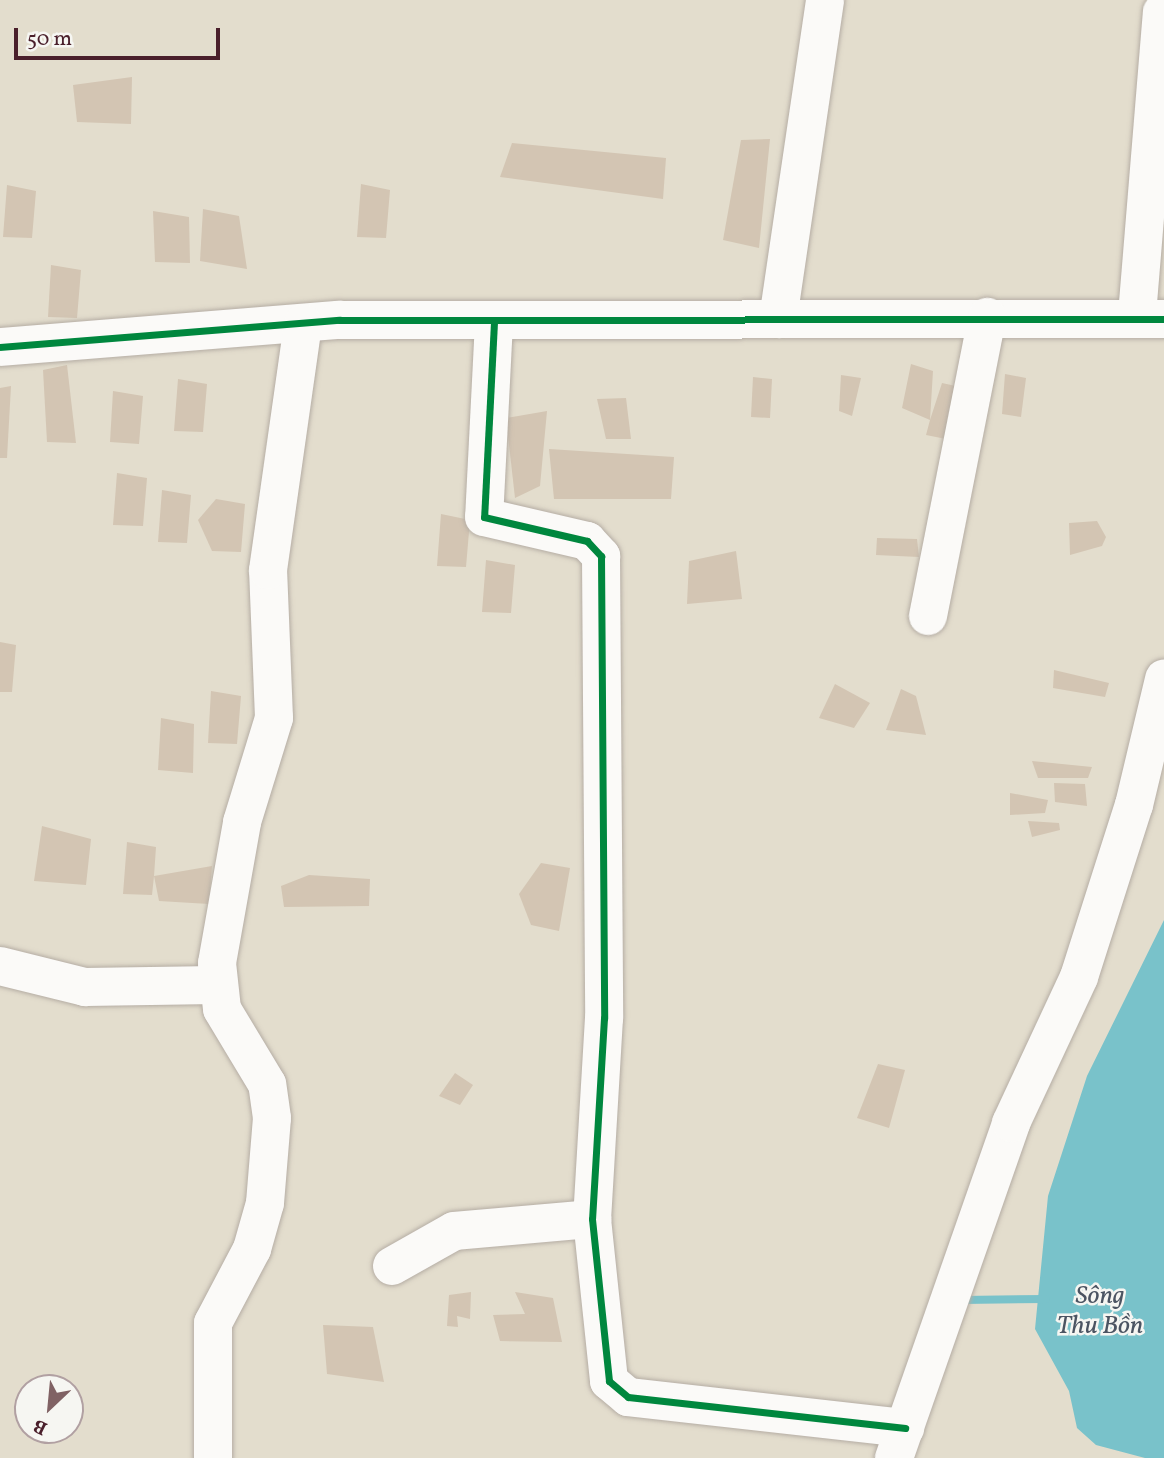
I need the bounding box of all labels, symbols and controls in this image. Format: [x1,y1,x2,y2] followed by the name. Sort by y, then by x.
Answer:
[18,14,224,58] scale bar
[27,25,72,54] text: 50 m
[1057,1281,1143,1342] water label: Sông Thu Bồn
[14,1374,84,1444] north arrow
[29,1412,52,1441] text: B

